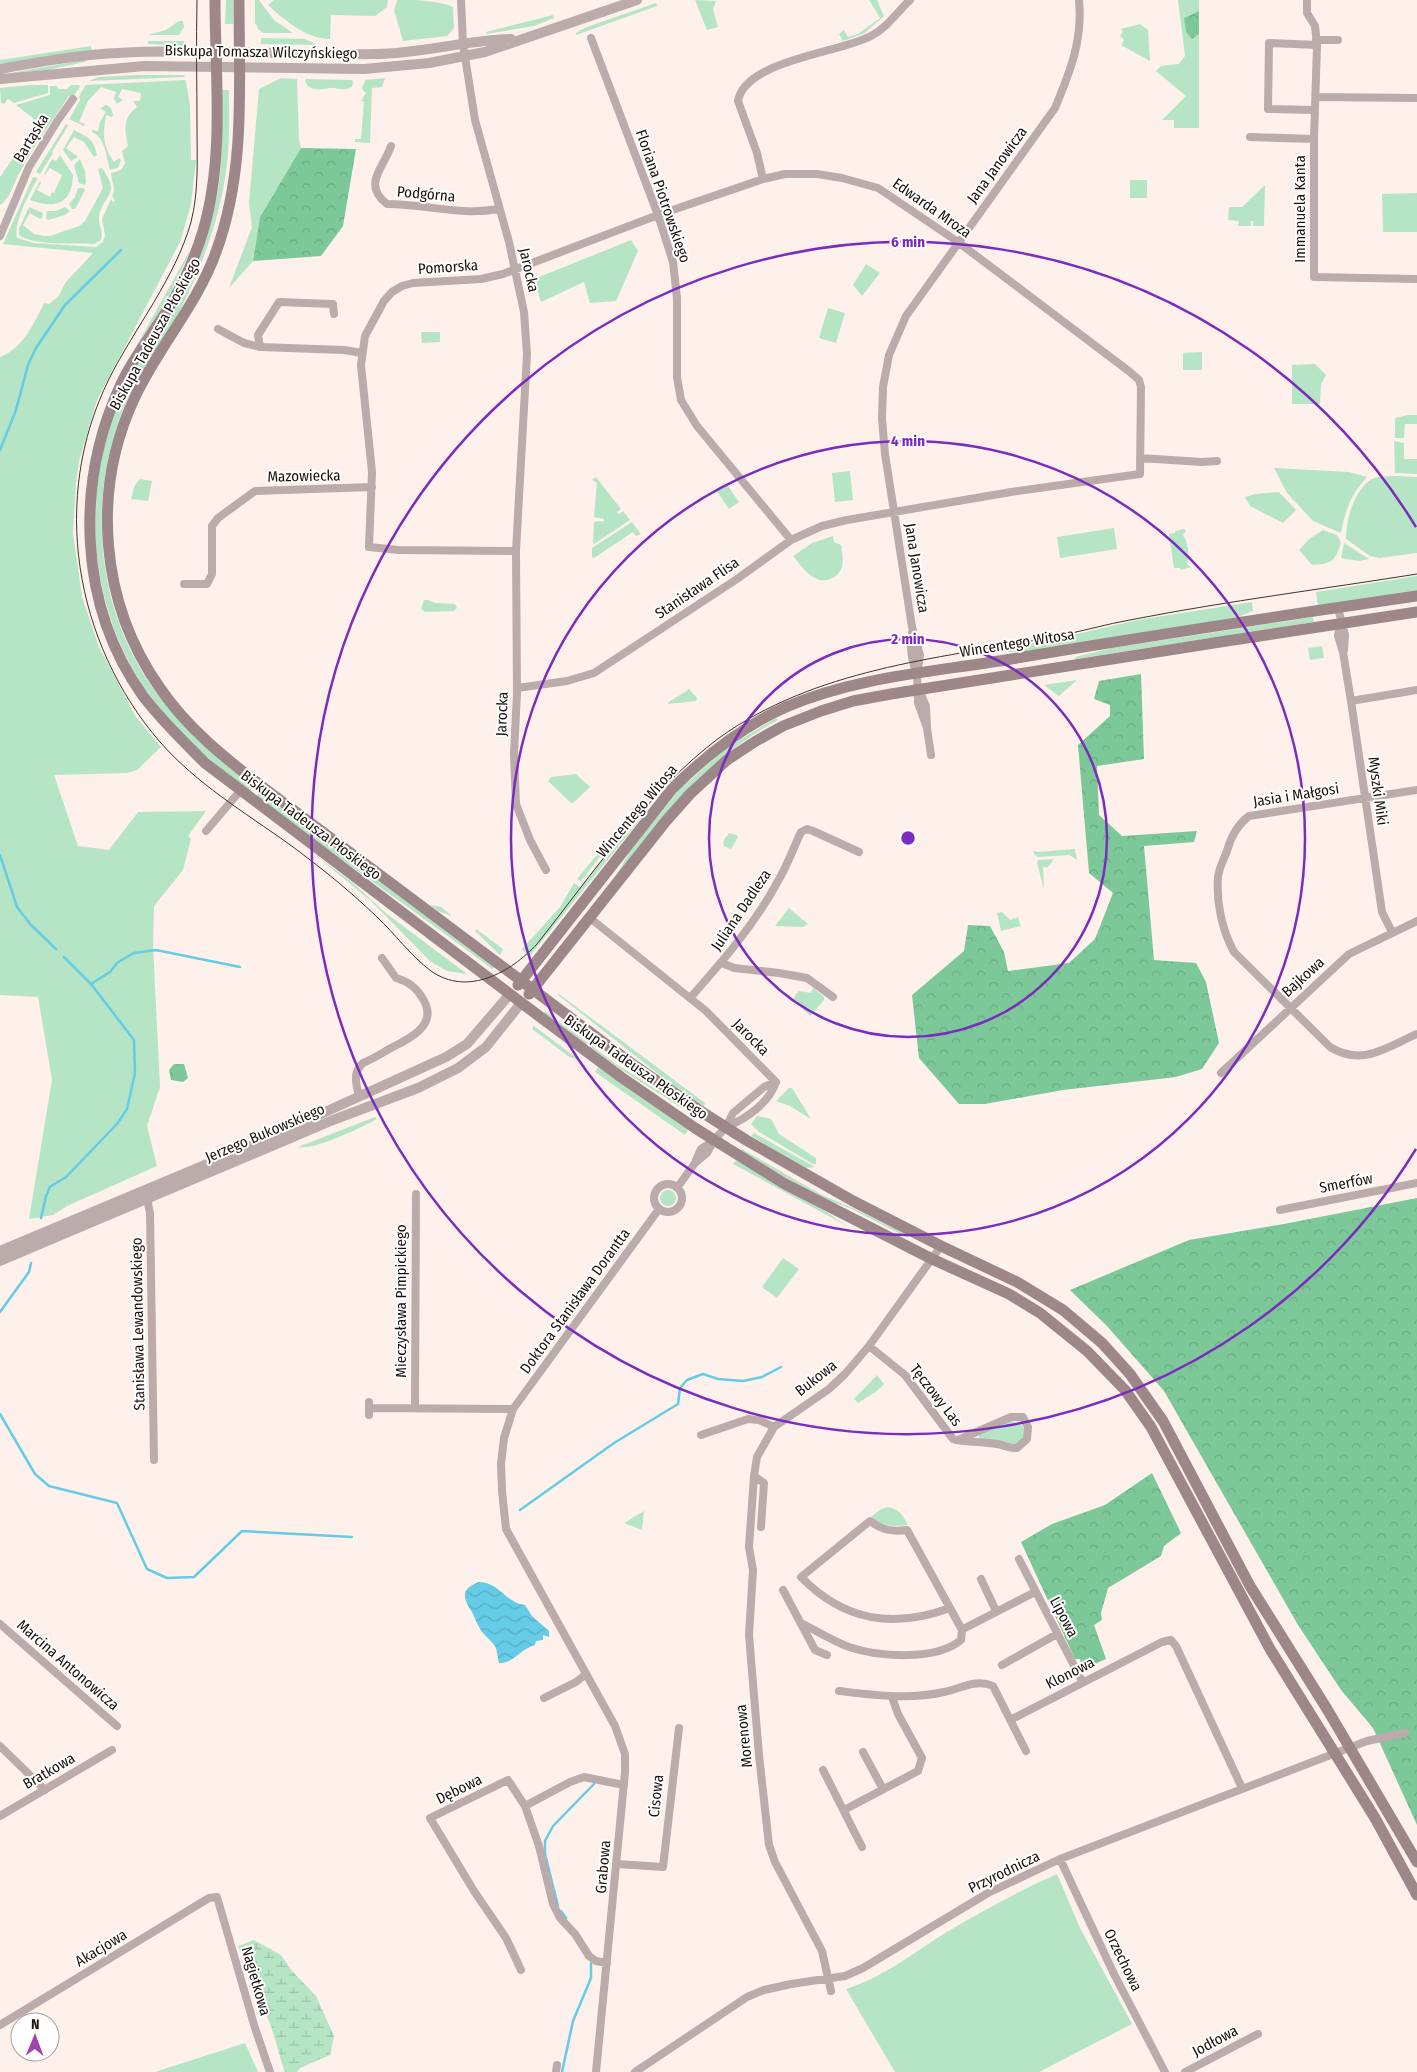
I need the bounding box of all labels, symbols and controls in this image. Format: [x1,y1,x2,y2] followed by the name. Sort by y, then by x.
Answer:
[164,41,358,63] street label: Biskupa Tomasza Wilczyńskiego
[10,110,52,166] street label: Bartąska
[963,123,1031,207] street label: Jana Janowicza
[632,127,694,265] street label: Floriana Piotrowskiego
[1291,155,1309,263] street label: Immanuela Kanta
[889,174,975,242] street label: Edwarda Mroza
[396,182,456,206] street label: Podgórna
[891,233,925,251] text: 6 min
[515,246,543,294] street label: Jarocka
[106,255,204,413] street label: Biskupa Tadeusza Płoskiego
[417,256,479,278] street label: Pomorska
[891,432,925,450] text: 4 min
[267,466,341,486] street label: Mazowiecka
[901,522,933,614] street label: Jana Janowicza
[652,553,742,623] street label: Stanisława Flisa
[958,625,1076,661] street label: Wincentego Witosa
[890,630,925,648] text: 2 min
[492,691,512,737] street label: Jarocka
[1364,756,1392,826] street label: Myszki Miki
[593,761,681,861] street label: Wincentego Witosa
[237,766,385,884] street label: Biskupa Tadeusza Płoskiego
[1252,779,1340,811] street label: Jasia i Małgosi
[899,829,917,847] centre of rings
[707,866,775,954] street label: Juliana Dadleza
[1278,953,1328,1001] street label: Bajkowa
[561,1011,711,1123] street label: Biskupa Tadeusza Płoskiego
[729,1015,773,1059] street label: Jarocka
[203,1100,328,1166] street label: Jerzego Bukowskiego
[1318,1169,1374,1197] street label: Smerfów
[392,1224,410,1378] street label: Mieczysława Pimpickiego
[516,1225,634,1377] street label: Doktora Stanisława Dorantta
[127,1237,149,1411] street label: Stanisława Lewandowskiego
[792,1356,840,1400] street label: Bukowa
[906,1360,966,1430] street label: Tęczowy Las
[1046,1594,1082,1640] street label: Lipowa
[13,1616,123,1714] street label: Marcina Antonowicza
[1043,1653,1097,1693] street label: Klonowa
[732,1703,756,1769] street label: Morenowa
[20,1749,78,1793] street label: Bratkowa
[433,1770,485,1808] street label: Dębowa
[645,1774,667,1818] street label: Cisowa
[592,1840,614,1894] street label: Grabowa
[965,1847,1043,1897] street label: Przyrodnicza
[72,1926,130,1970] street label: Akacjowa
[1100,1926,1146,1994] street label: Orzechowa
[238,1944,274,2018] street label: Nagietkowa
[10,2012,60,2062] north arrow
[31,2016,40,2033] text: N
[1189,2022,1241,2060] street label: Jodłowa

